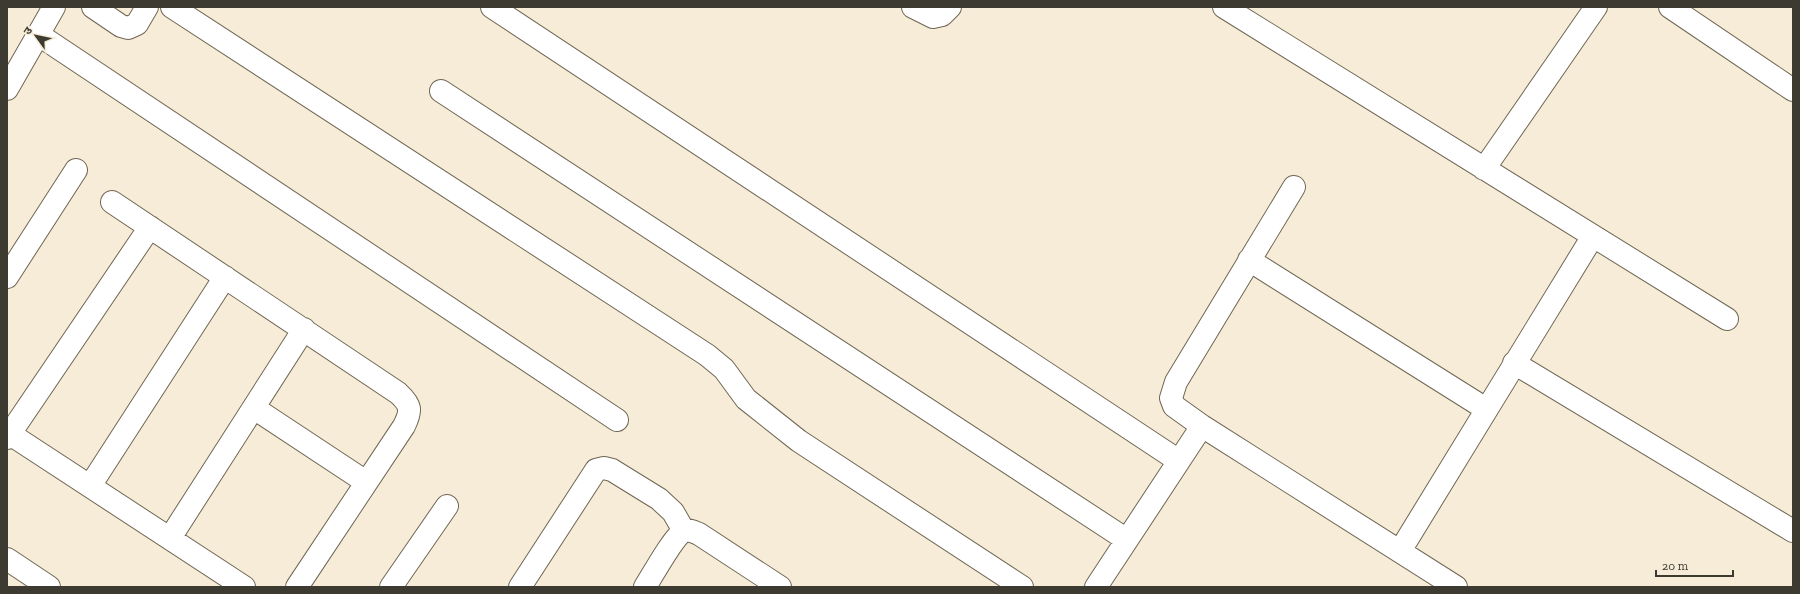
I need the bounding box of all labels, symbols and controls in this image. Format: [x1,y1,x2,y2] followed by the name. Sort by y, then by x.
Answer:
[16,16,56,56] north arrow
[21,24,36,37] text: उ
[1656,552,1733,578] scale bar
[1662,559,1689,573] text: 20 m

